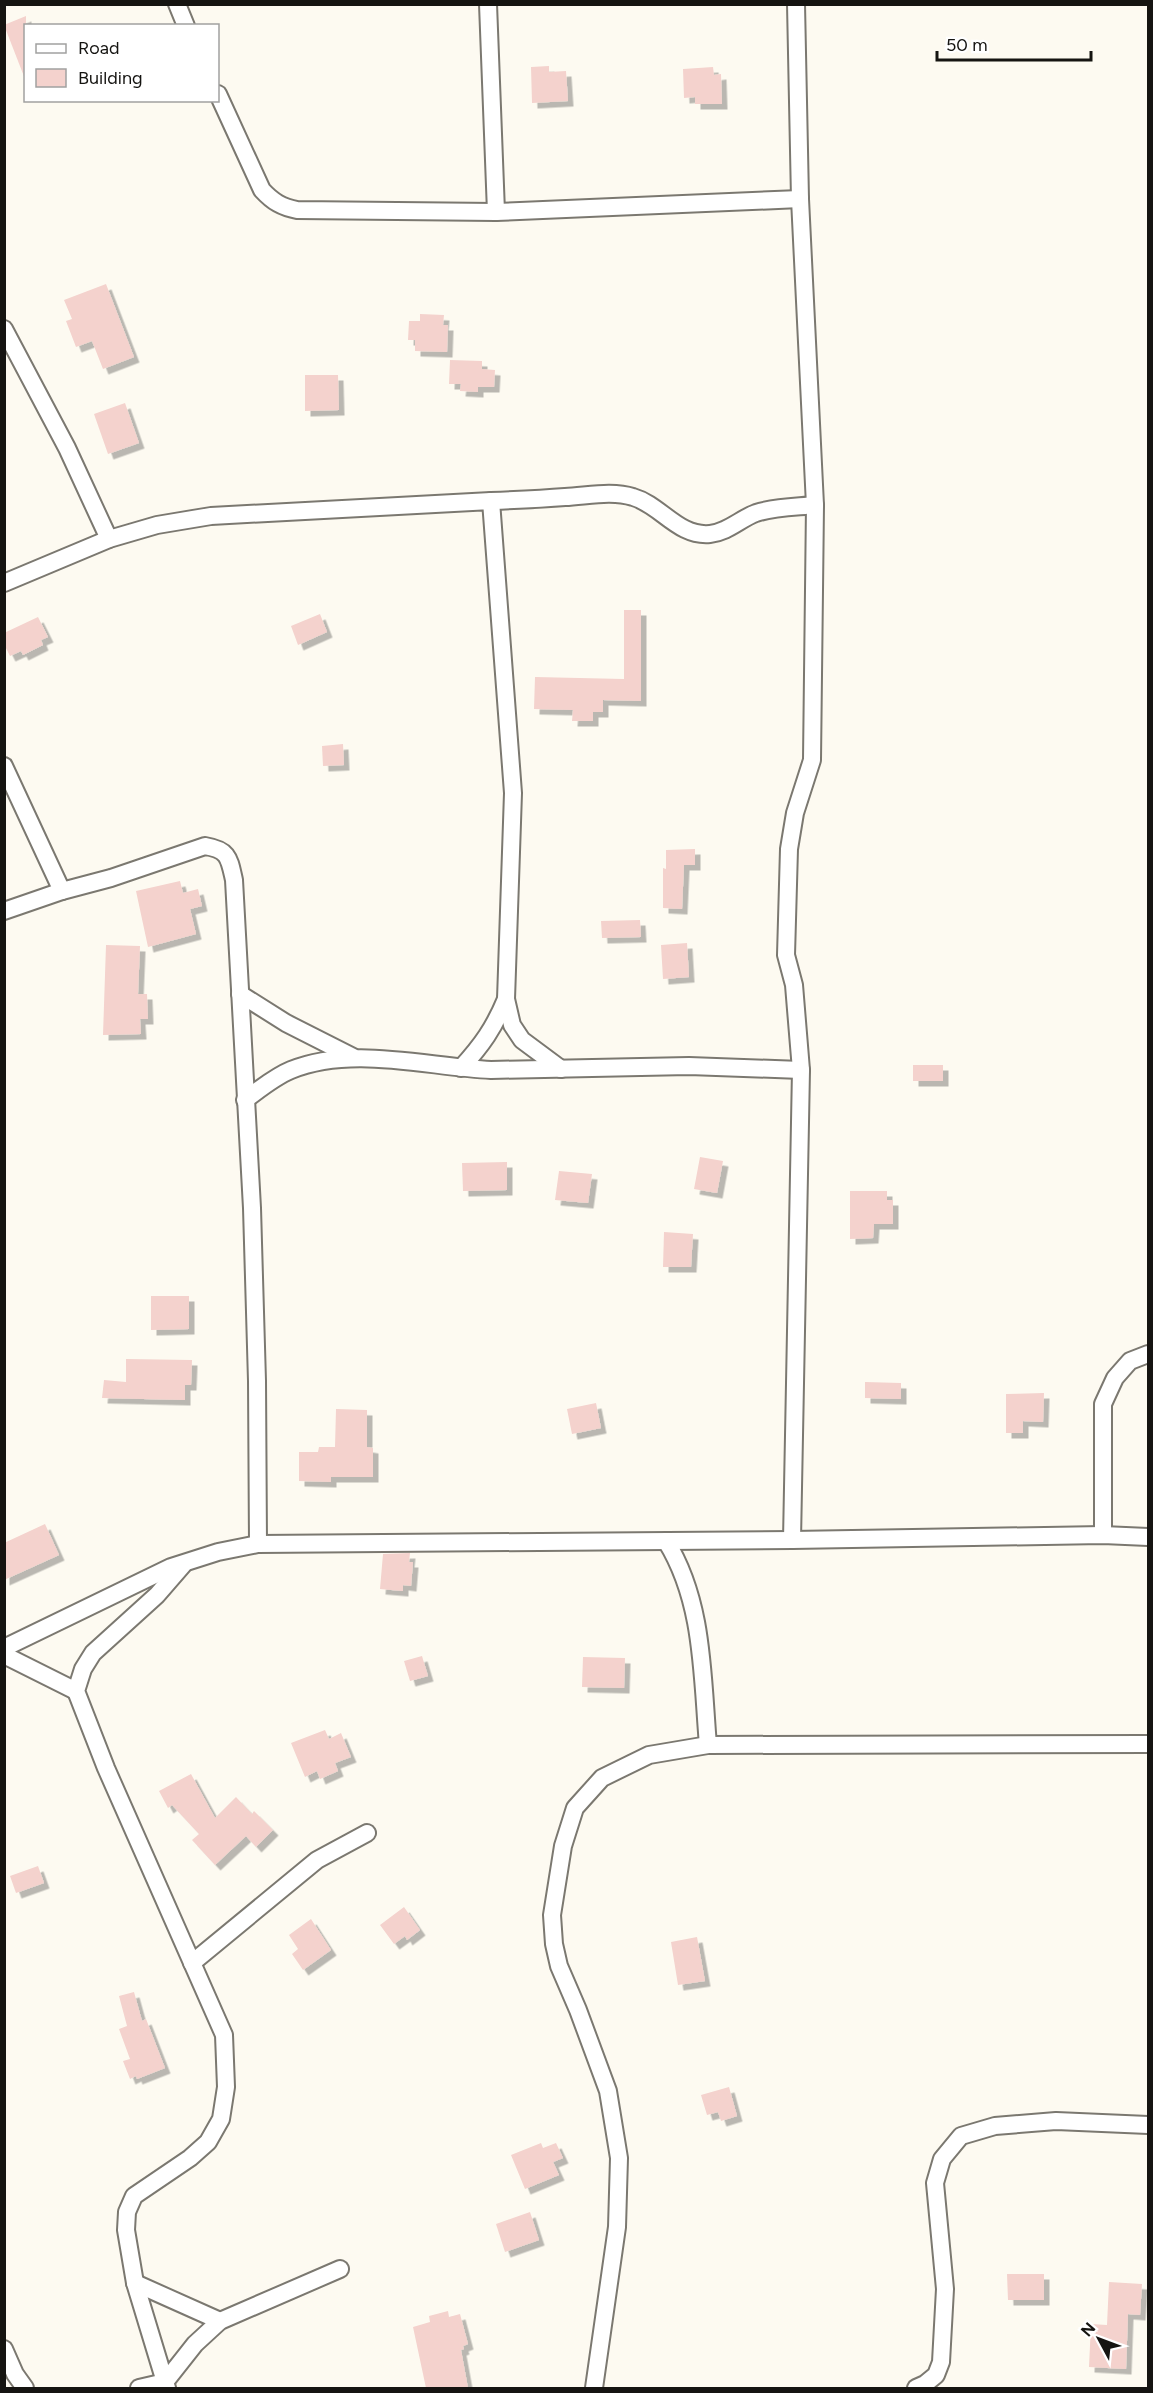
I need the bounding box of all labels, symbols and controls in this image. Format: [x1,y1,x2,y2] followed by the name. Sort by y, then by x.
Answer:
[24,24,219,102] legend
[937,24,1092,62] scale bar
[946,34,988,56] text: 50 m
[78,37,119,59] text: Road
[78,67,143,89] text: Building
[1069,2309,1129,2369] north arrow
[1077,2319,1099,2340] text: N

